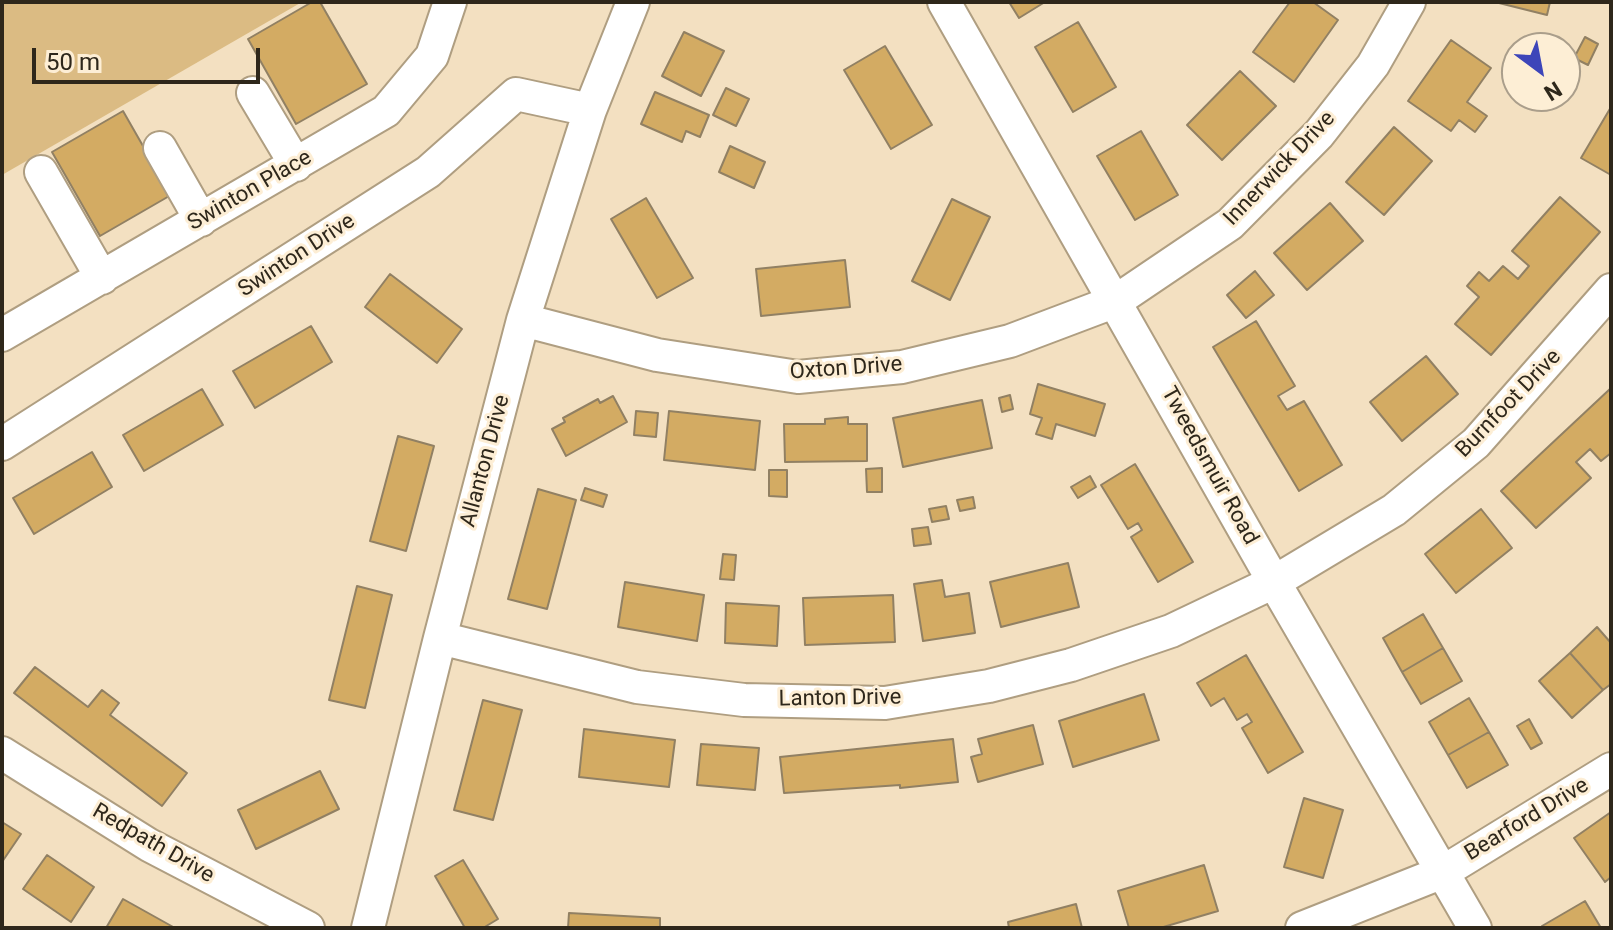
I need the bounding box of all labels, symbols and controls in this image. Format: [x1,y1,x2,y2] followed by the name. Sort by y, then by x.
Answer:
[36,32,264,82] scale bar
[1501,32,1581,112] north arrow
[46,48,100,76] text: 50 m
[1540,76,1566,106] text: N
[1219,106,1341,232] street label: Innerwick Drive
[183,145,317,237] street label: Swinton Place
[234,209,360,303] street label: Swinton Drive
[1451,344,1567,464] street label: Burnfoot Drive
[789,352,903,386] street label: Oxton Drive
[1155,383,1263,549] street label: Tweedsmuir Road
[456,392,516,530] street label: Allanton Drive
[779,685,901,713] street label: Lanton Drive
[1460,773,1594,867] street label: Bearford Drive
[87,799,219,889] street label: Redpath Drive

